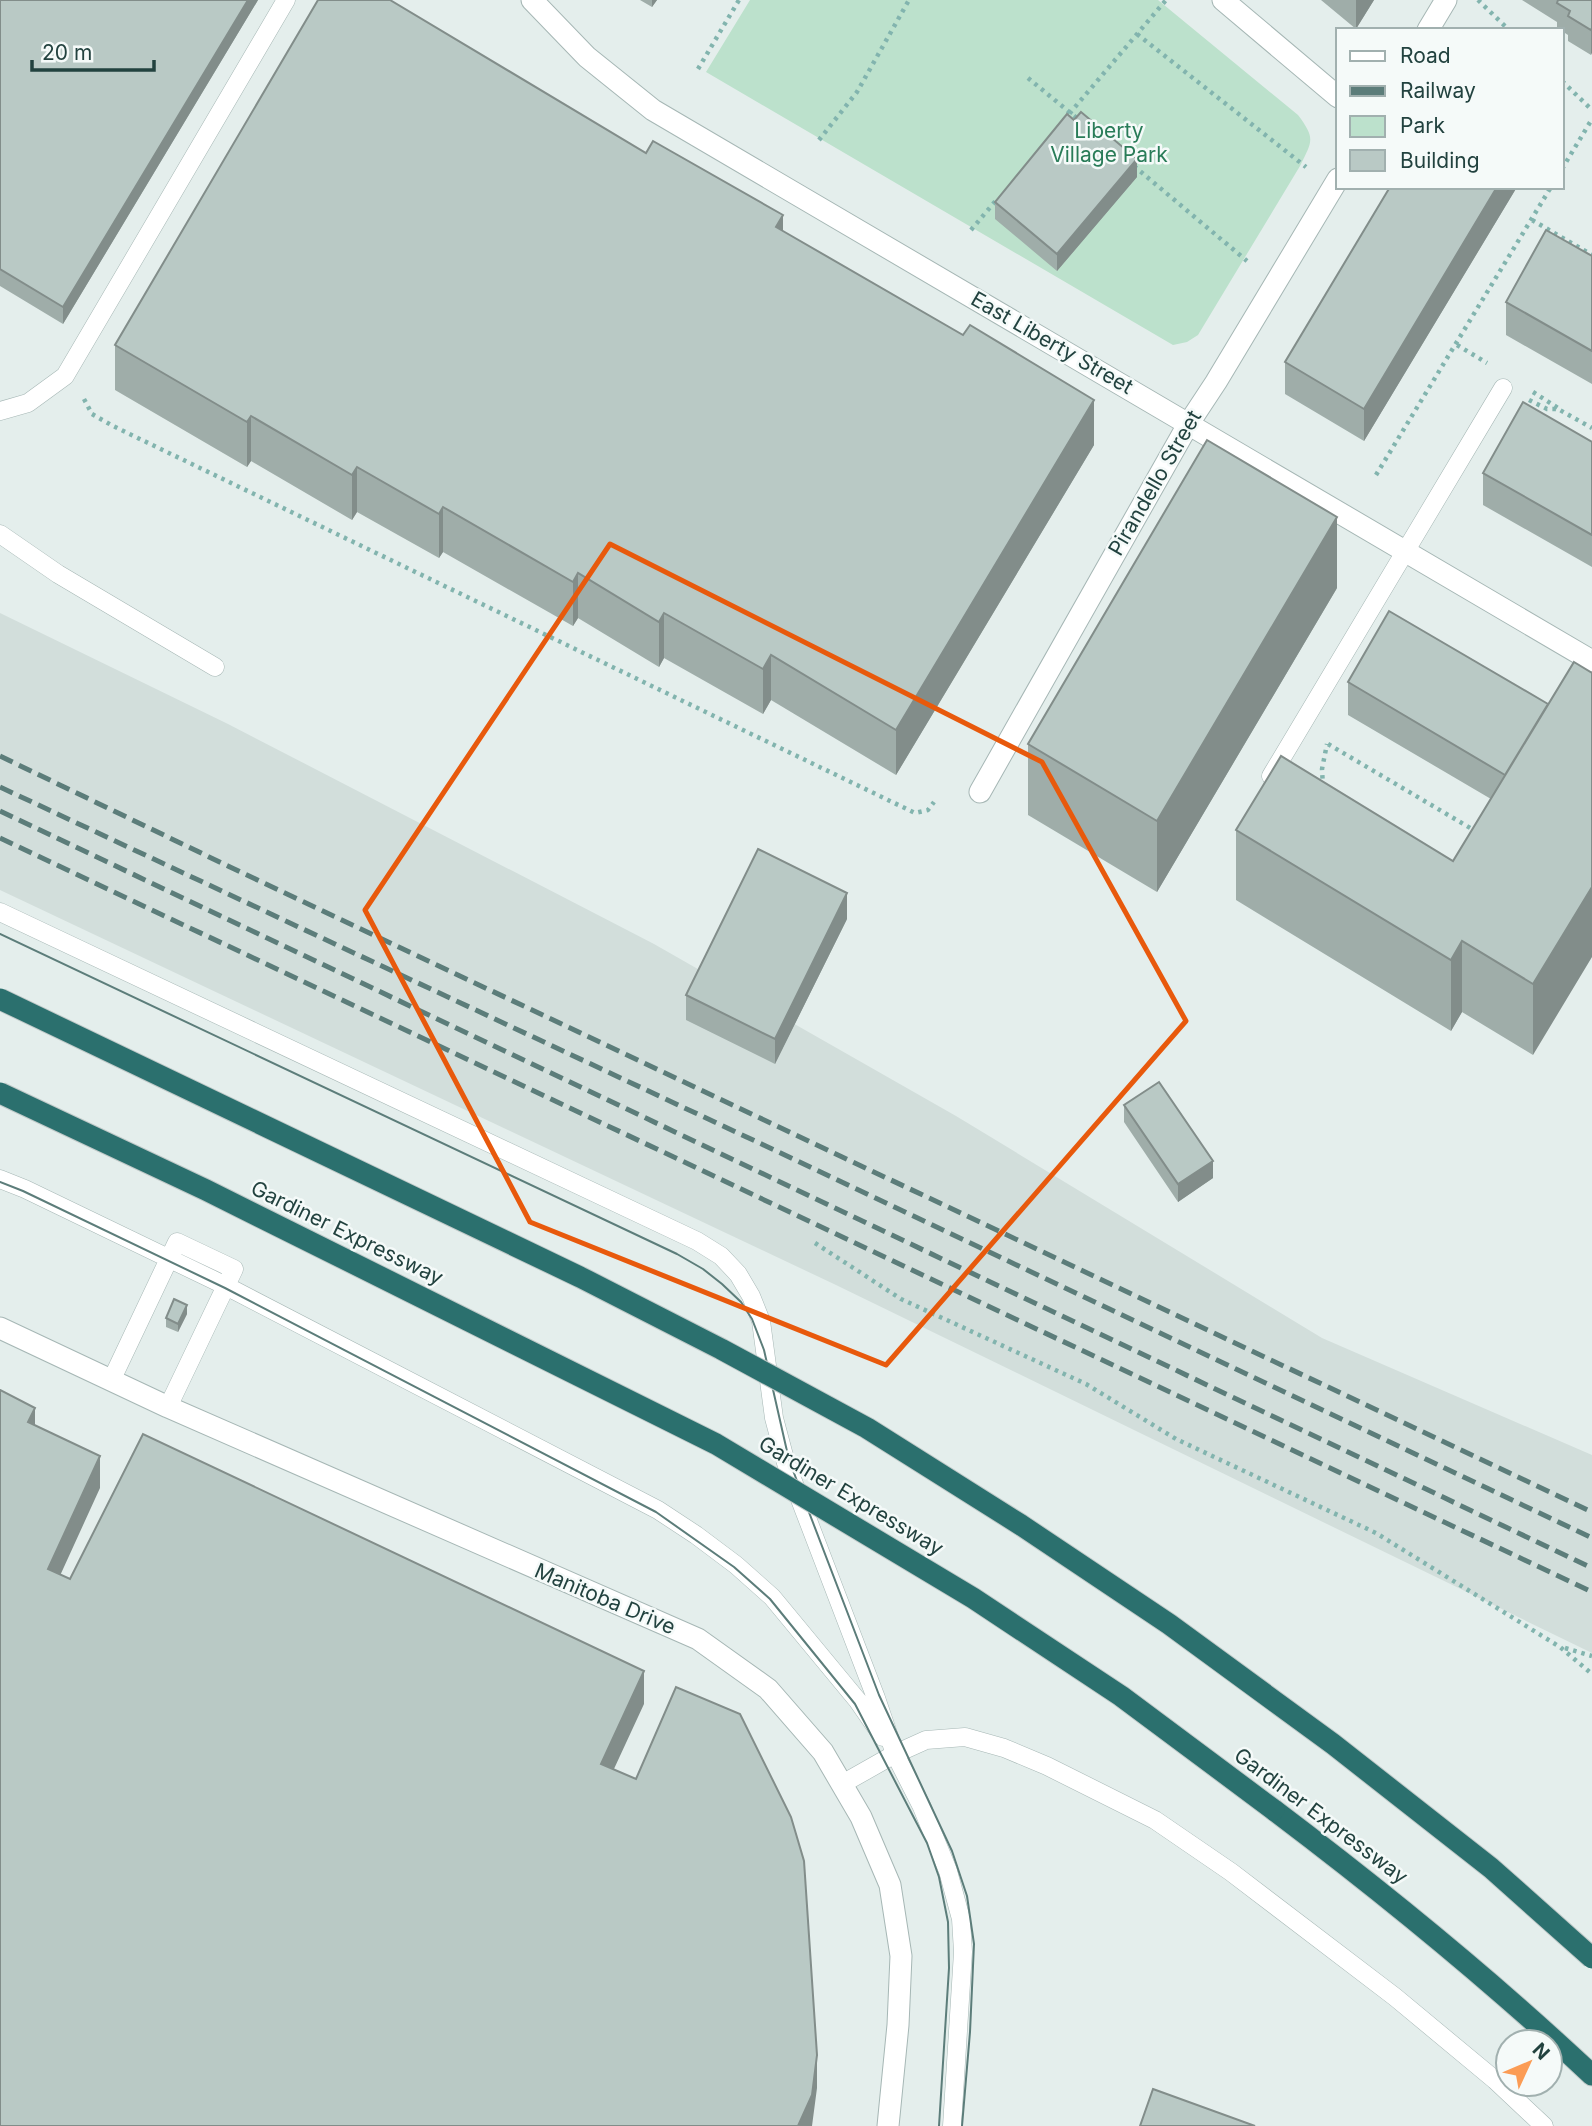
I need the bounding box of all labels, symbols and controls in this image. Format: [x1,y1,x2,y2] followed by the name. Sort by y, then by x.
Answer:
[32,28,154,72] scale bar
[1336,28,1564,189] legend
[42,40,92,65] text: 20 m
[1400,43,1451,68] text: Road
[1400,78,1476,103] text: Railway
[1400,113,1445,138] text: Park
[1050,118,1168,167] park label: Liberty Village Park
[1400,148,1480,173] text: Building
[967,286,1138,399] street label: East Liberty Street
[1103,406,1206,560] street label: Pirandello Street
[247,1175,448,1290] street label: Gardiner Expressway
[754,1431,948,1561] street label: Gardiner Expressway
[531,1558,679,1639] street label: Manitoba Drive
[1230,1742,1413,1889] street label: Gardiner Expressway
[1494,2028,1564,2098] north arrow
[1528,2038,1554,2065] text: N

